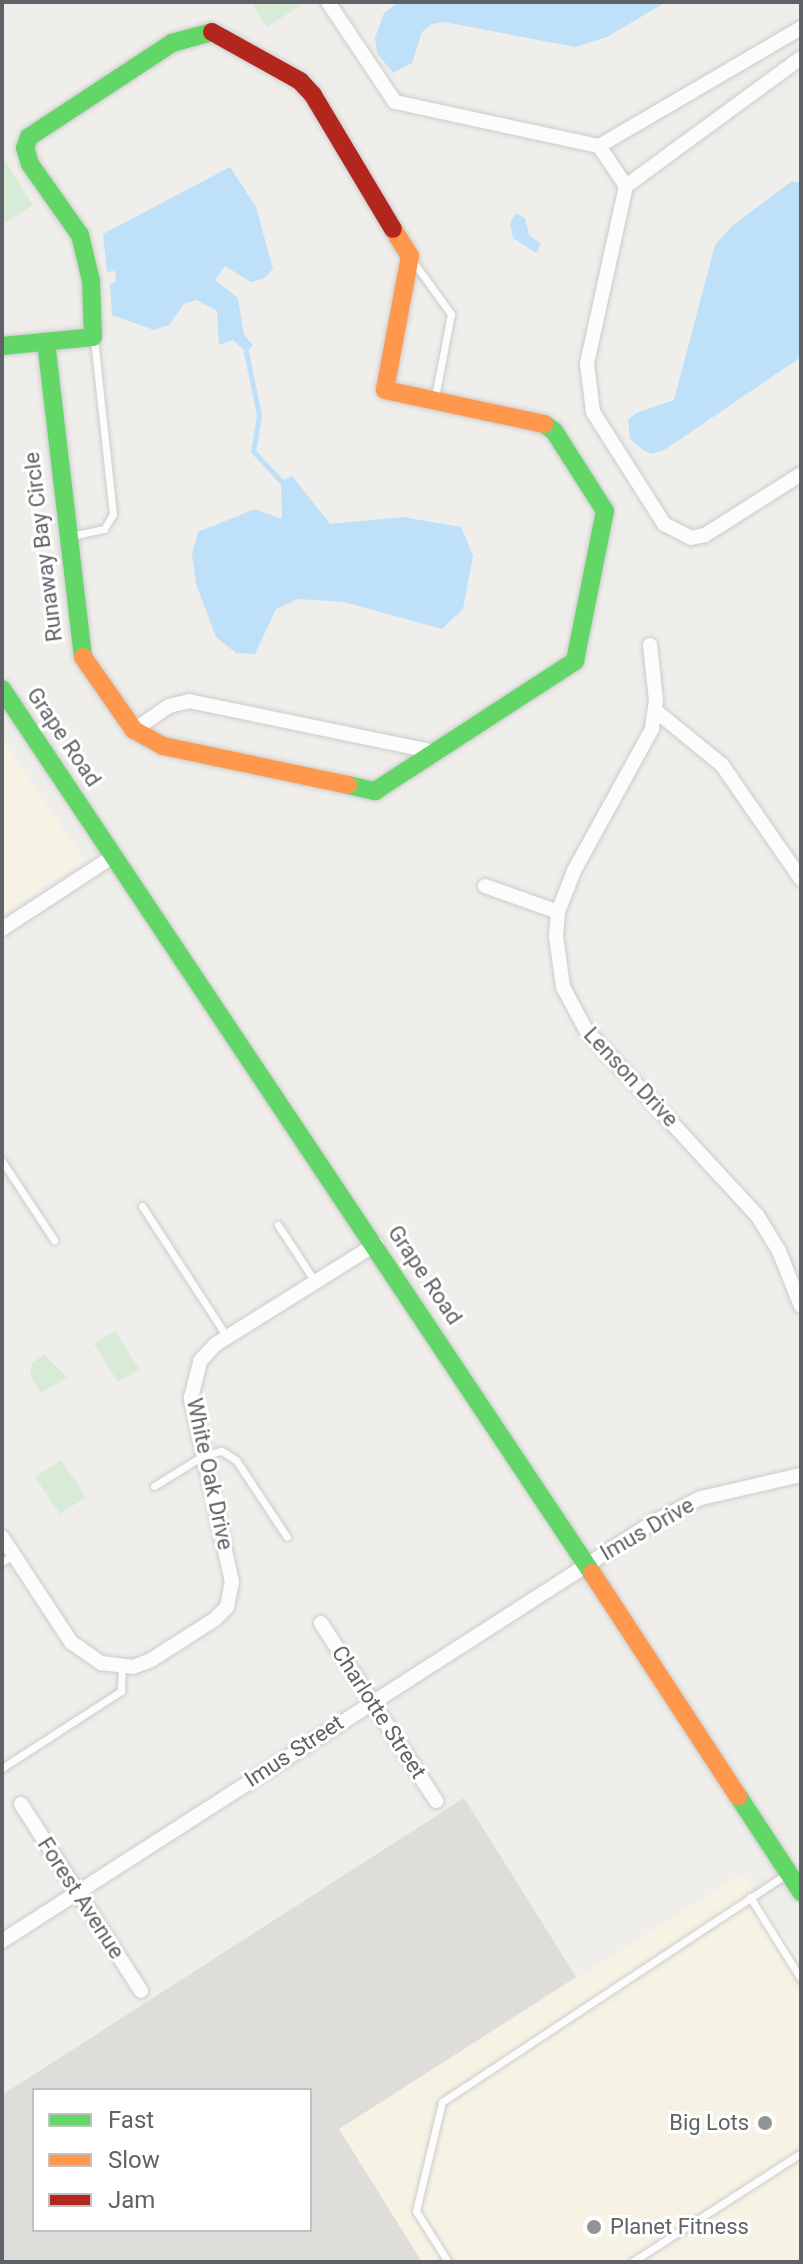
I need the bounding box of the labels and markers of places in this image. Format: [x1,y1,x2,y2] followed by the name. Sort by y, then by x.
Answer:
[669,2110,749,2136] place label: Big Lots
[756,2114,774,2132] marker: Big Lots
[610,2214,749,2240] place label: Planet Fitness
[585,2218,603,2236] marker: Planet Fitness

